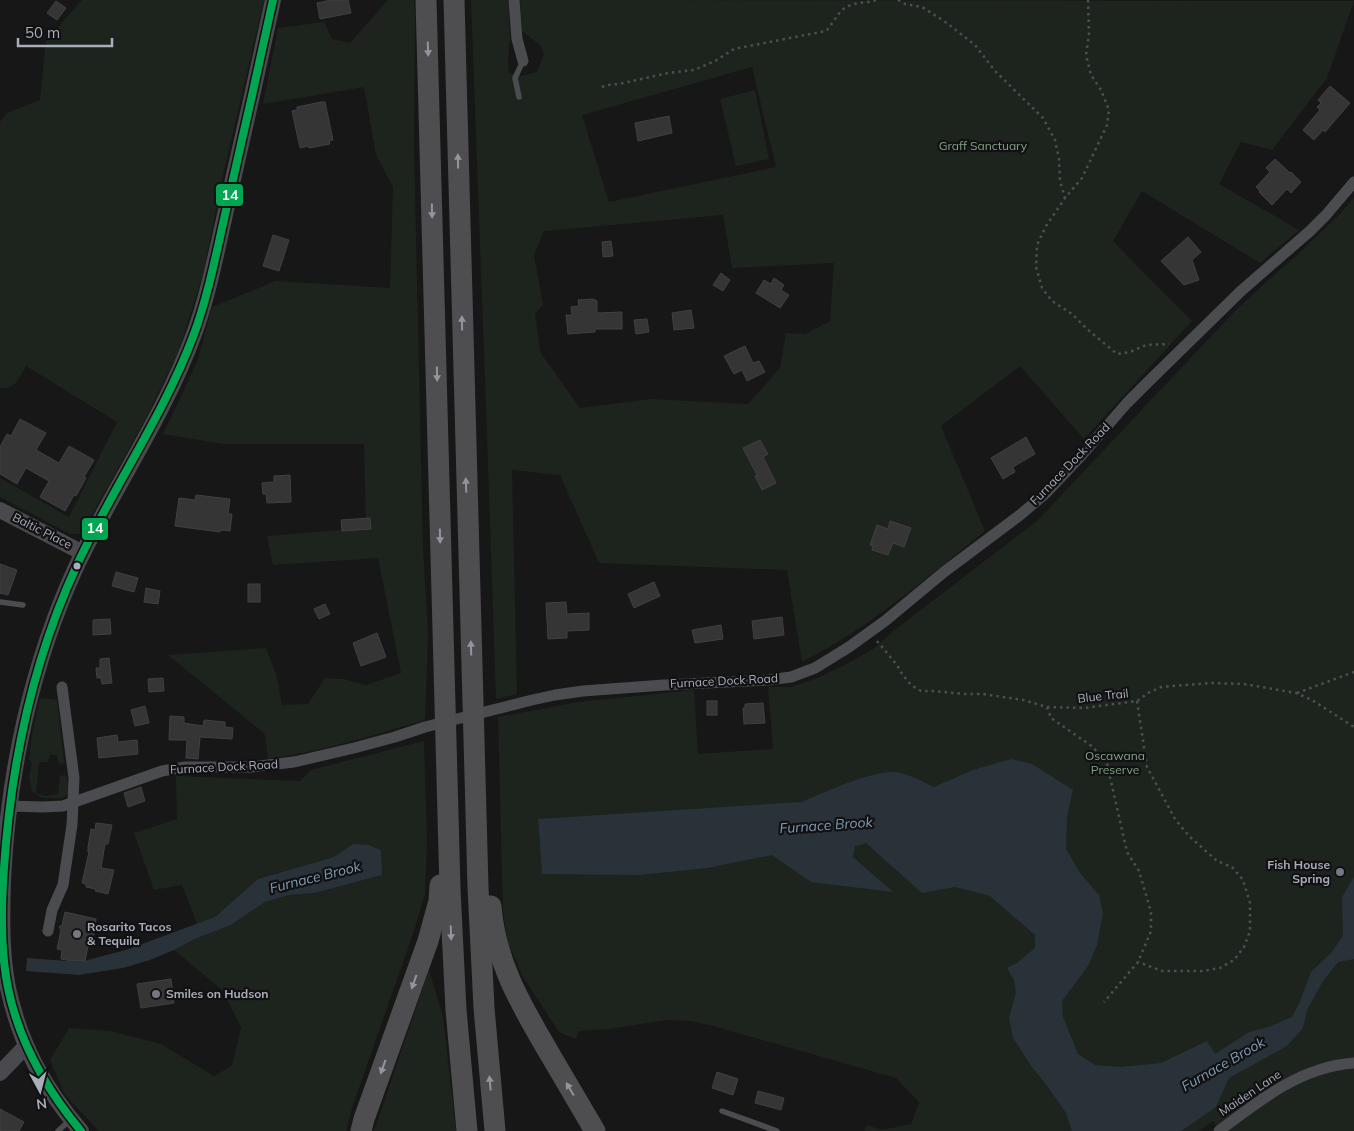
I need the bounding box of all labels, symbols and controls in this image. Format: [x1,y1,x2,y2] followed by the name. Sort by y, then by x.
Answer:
[18,15,111,47] scale bar
[25,23,60,42] text: 50 m
[424,41,432,57] one-way arrow
[939,138,1028,153] park label: Graff Sanctuary
[454,152,462,168] one-way arrow
[215,183,244,207] line badge: 14
[222,186,239,204] text: 14
[429,203,437,219] one-way arrow
[458,315,466,331] one-way arrow
[433,366,441,382] one-way arrow
[1027,420,1113,508] street label: Furnace Dock Road
[462,477,470,493] one-way arrow
[10,509,74,552] street label: Baltic Place
[81,517,109,541] line badge: 14
[87,519,104,537] text: 14
[437,528,445,544] one-way arrow
[72,561,82,571] unlabelled marker
[467,640,475,656] one-way arrow
[670,670,778,691] street label: Furnace Dock Road
[1077,685,1129,706] street label: Blue Trail
[1085,748,1145,777] park label: Oscawana Preserve
[170,756,278,777] street label: Furnace Dock Road
[779,813,874,837] water label: Furnace Brook
[268,857,363,897] water label: Furnace Brook
[1267,857,1330,886] place label: Fish House Spring
[1334,866,1346,878] marker: Fish House Spring
[87,919,172,948] place label: Rosarito Tacos & Tequila
[448,925,456,941] one-way arrow
[71,928,83,940] marker: Rosarito Tacos & Tequila
[410,974,417,989] one-way arrow
[166,986,269,1001] place label: Smiles on Hudson
[150,988,162,1000] marker: Smiles on Hudson
[1178,1033,1269,1095] water label: Furnace Brook
[379,1060,387,1075] one-way arrow
[15,1066,65,1116] north arrow
[1216,1066,1284,1119] street label: Maiden Lane
[486,1074,494,1090] one-way arrow
[566,1082,575,1096] one-way arrow
[35,1094,48,1113] text: N

